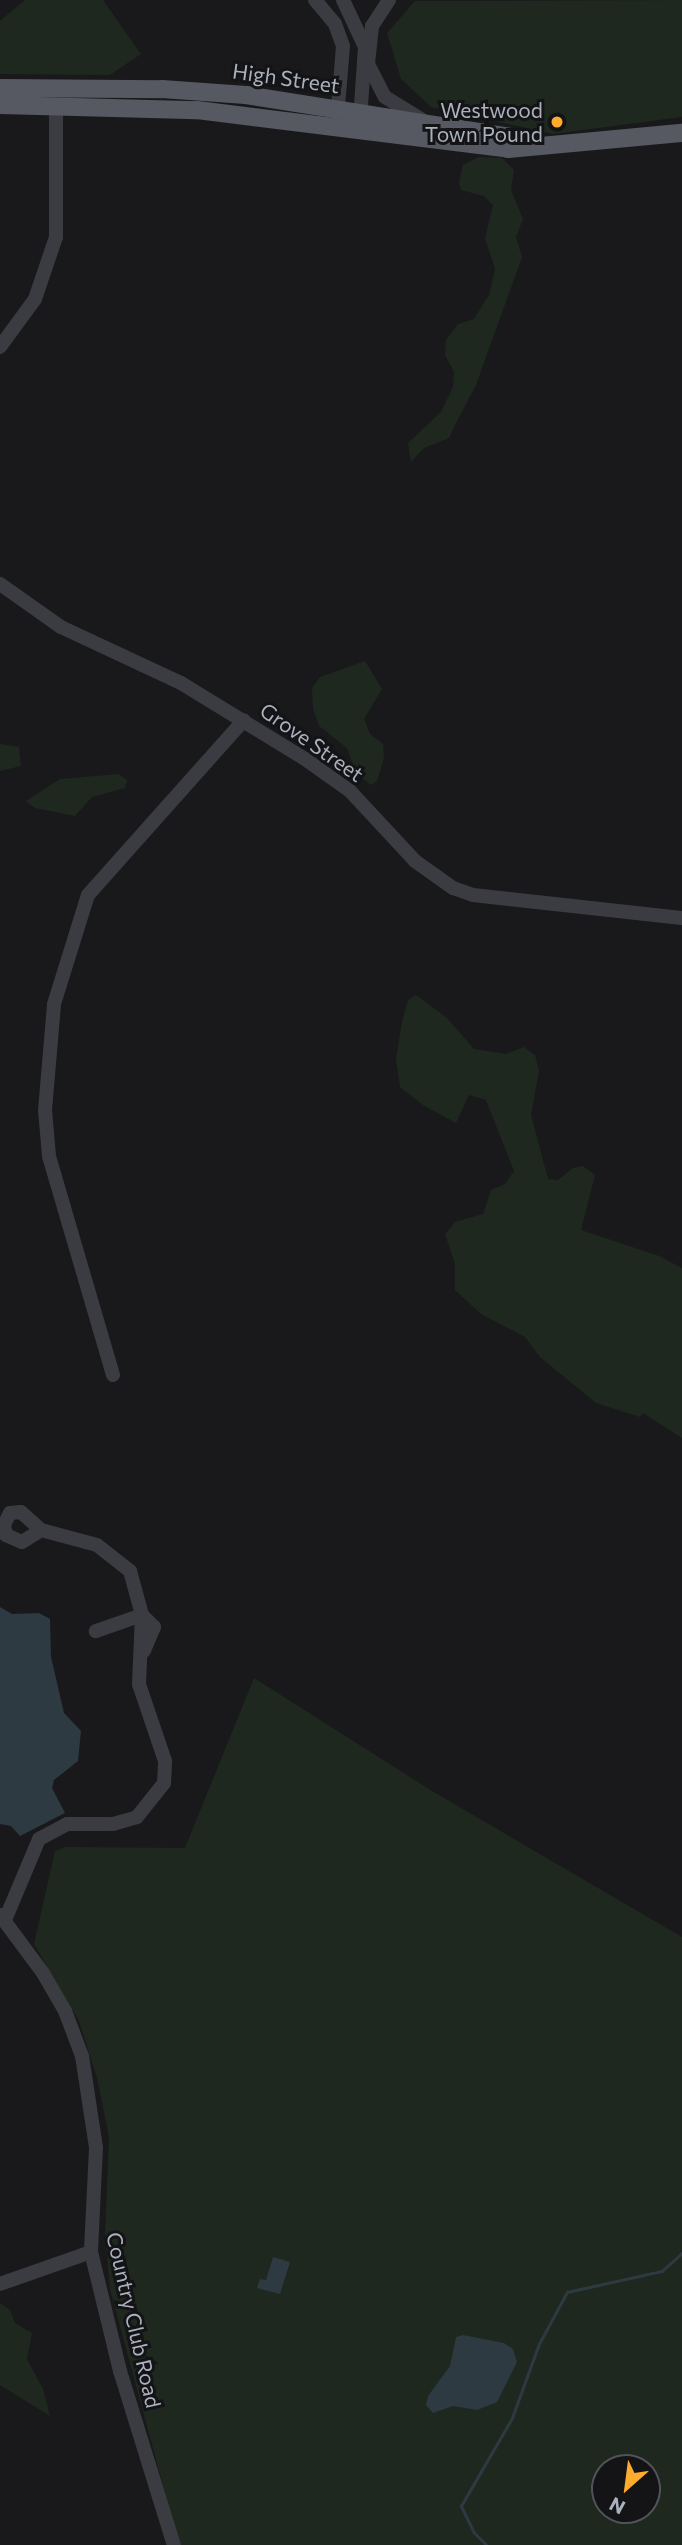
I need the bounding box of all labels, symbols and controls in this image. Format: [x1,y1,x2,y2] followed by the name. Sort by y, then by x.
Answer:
[231,58,341,98] street label: High Street
[425,97,543,147] place label: Westwood Town Pound
[549,114,565,130] marker: Westwood Town Pound
[255,697,369,787] street label: Grove Street
[102,2230,166,2410] street label: Country Club Road
[591,2454,661,2524] north arrow
[605,2493,629,2520] text: N

